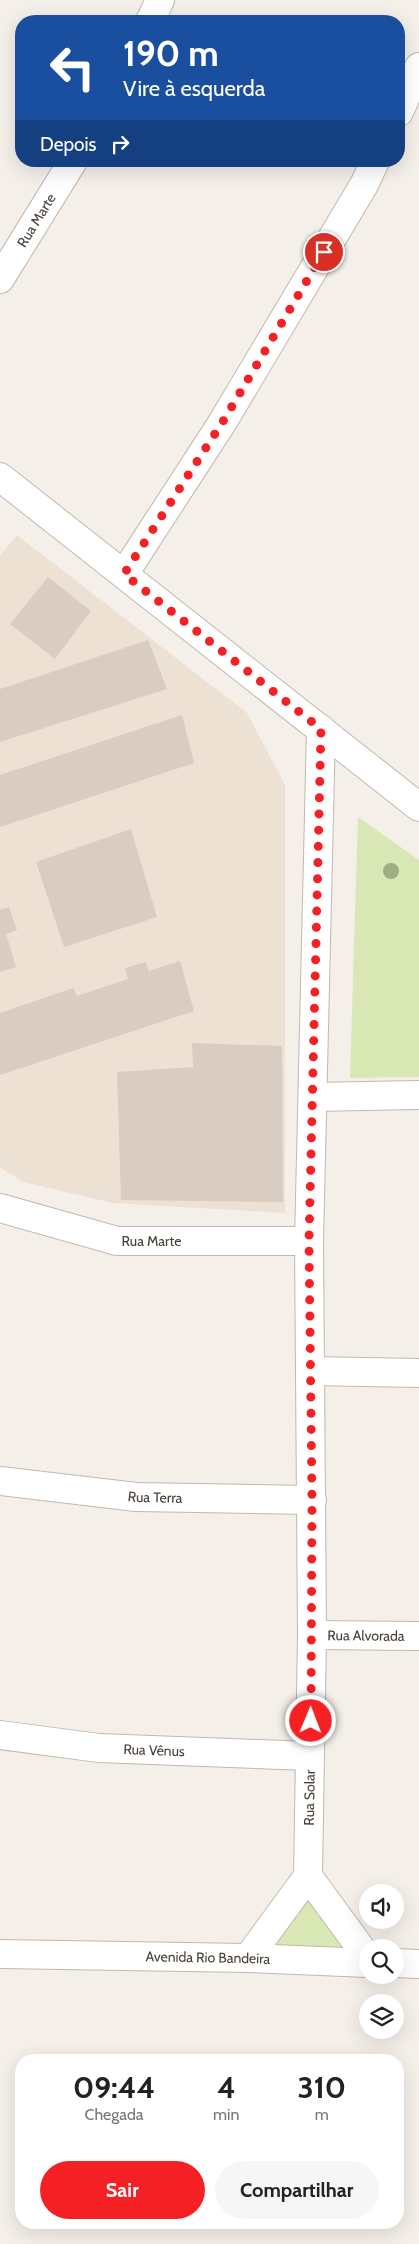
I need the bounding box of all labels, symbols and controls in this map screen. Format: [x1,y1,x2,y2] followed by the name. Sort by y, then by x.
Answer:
[123,32,219,75] text: 190 m
[40,35,105,100] icon: left
[123,75,265,102] text: Vire à esquerda
[106,130,134,158] icon: right
[40,133,96,156] text: Depois
[13,190,60,250] street label: Rua Marte
[303,231,345,273] pin
[310,238,338,266] icon: arrive
[122,1232,181,1250] street label: Rua Marte
[127,1487,183,1507] street label: Rua Terra
[327,1626,405,1645] street label: Rua Alvorada
[284,1694,336,1746] position arrow
[123,1740,185,1760] street label: Rua Vênus
[300,1769,319,1826] street label: Rua Solar
[359,1884,404,2039] map controls
[359,1884,404,1929] button: sound
[359,1939,404,1984] button: search
[146,1947,271,1968] street label: Avenida Rio Bandeira
[359,1994,404,2039] button: layers
[73,2069,155,2106] text: 09:44
[217,2069,236,2106] text: 4
[297,2069,346,2106] text: 310
[85,2105,144,2124] text: Chegada
[213,2105,239,2124] text: min
[315,2105,329,2124] text: m
[40,2161,205,2219] button: Sair
[215,2161,379,2219] button: Compartilhar

